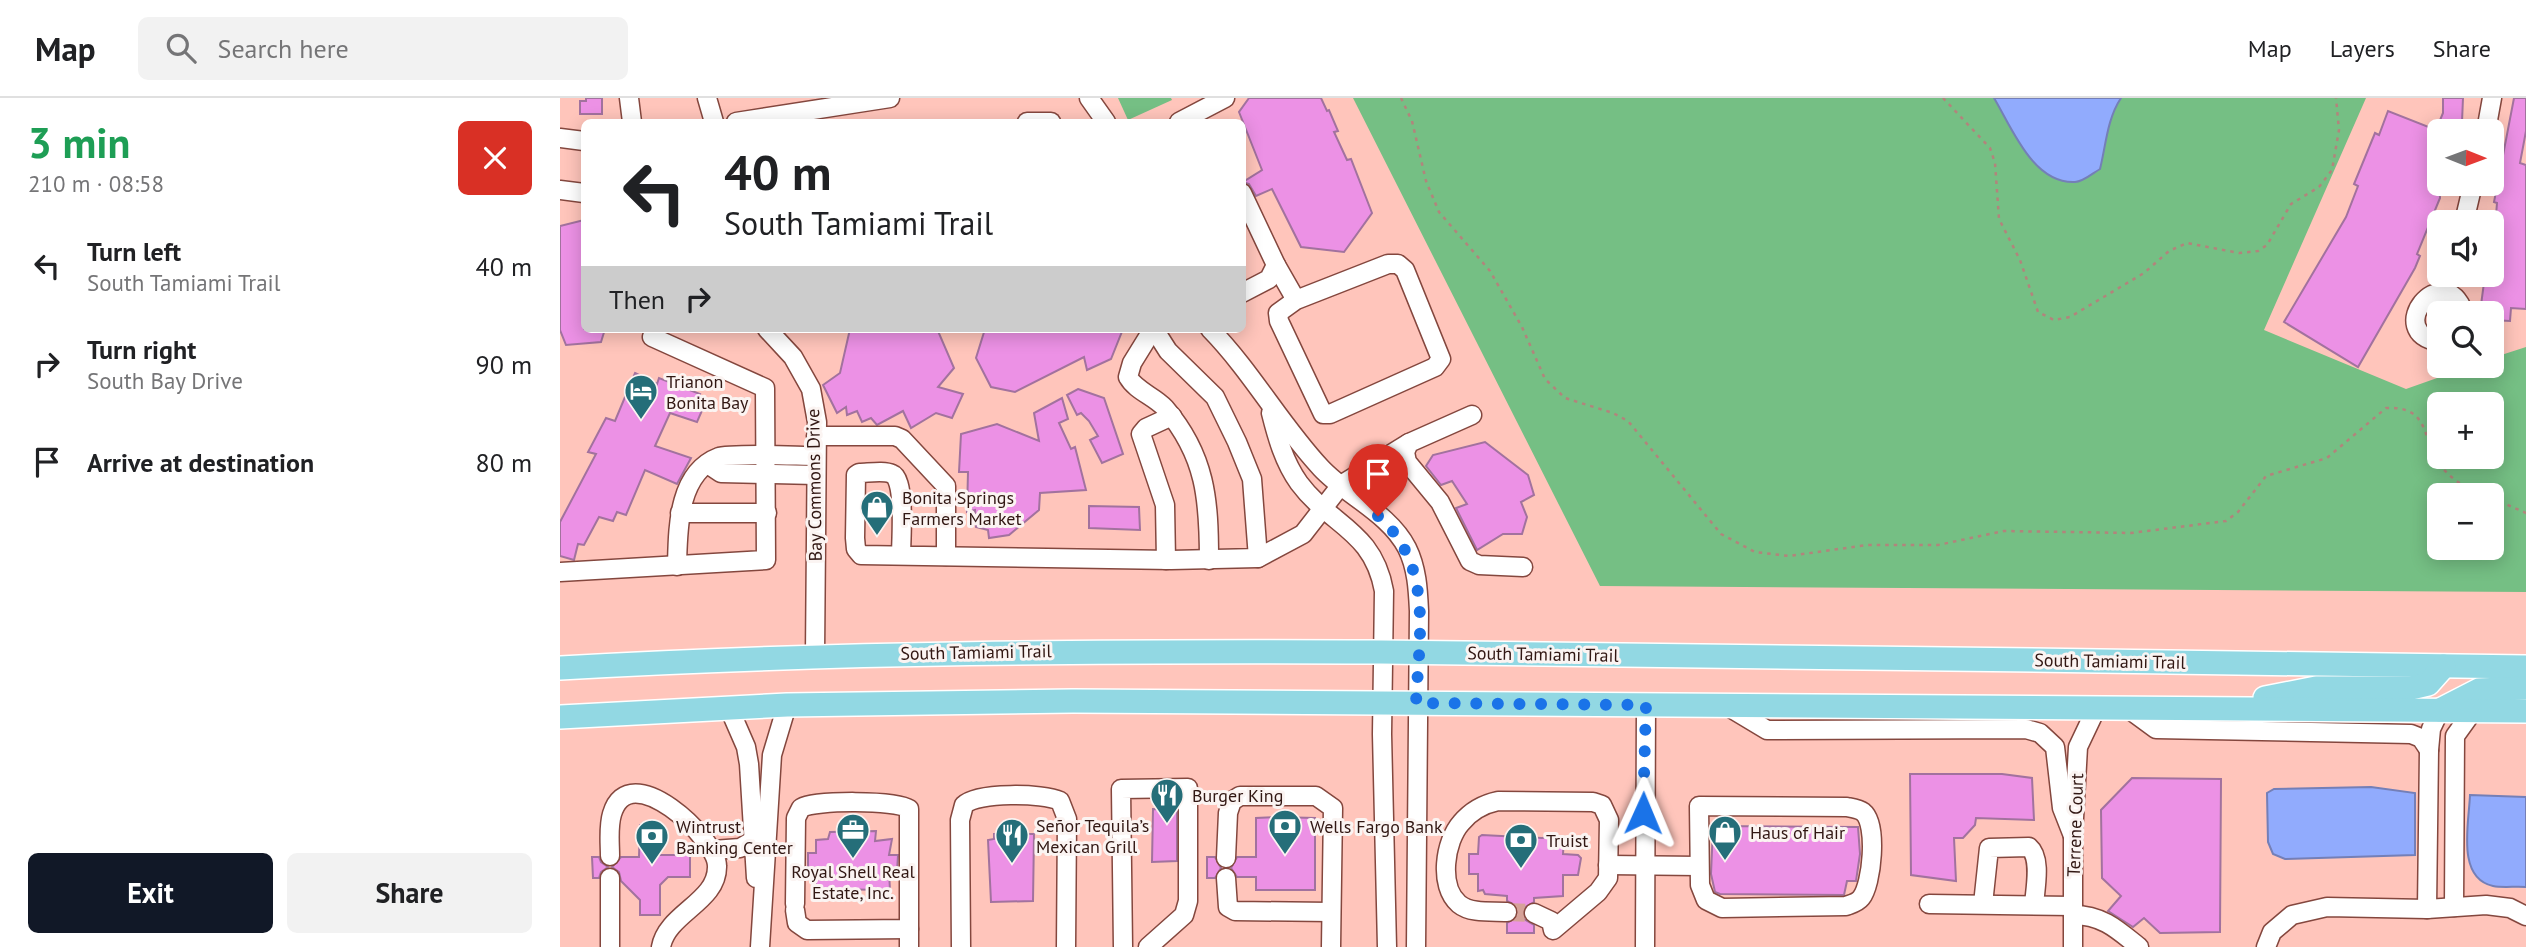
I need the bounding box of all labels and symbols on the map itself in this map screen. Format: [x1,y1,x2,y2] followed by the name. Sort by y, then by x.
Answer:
[2427,119,2504,196] north arrow
[666,370,749,414] place label: Trianon Bonita Bay
[622,372,660,421] hotel icon: Trianon Bonita Bay
[801,408,827,562] street label: Bay Commons Drive
[1348,444,1408,516] pin
[902,486,1022,530] place label: Bonita Springs Farmers Market
[858,488,896,537] shop icon: Bonita Springs Farmers Market
[900,639,1053,665] street label: South Tamiami Trail
[1467,641,1620,667] street label: South Tamiami Trail
[2034,648,2187,674] street label: South Tamiami Trail
[2062,773,2088,877] street label: Terrene Court
[1148,776,1186,825] restaurant icon: Burger King
[1606,776,1680,850] position arrow
[1192,784,1283,807] place label: Burger King
[1266,807,1304,856] bank icon: Wells Fargo Bank
[834,811,872,860] office icon: Royal Shell Real Estate, Inc.
[1706,813,1744,862] shop icon: Haus of Hair
[1036,814,1149,858] place label: Señor Tequila’s Mexican Grill
[676,815,793,859] place label: Wintrust Banking Center
[1310,815,1443,838] place label: Wells Fargo Bank
[993,816,1031,865] restaurant icon: Señor Tequila’s Mexican Grill
[633,817,671,866] bank icon: Wintrust Banking Center
[1502,821,1540,870] bank icon: Truist
[1750,821,1845,844] place label: Haus of Hair
[1546,829,1588,852] place label: Truist
[791,860,916,904] place label: Royal Shell Real Estate, Inc.

